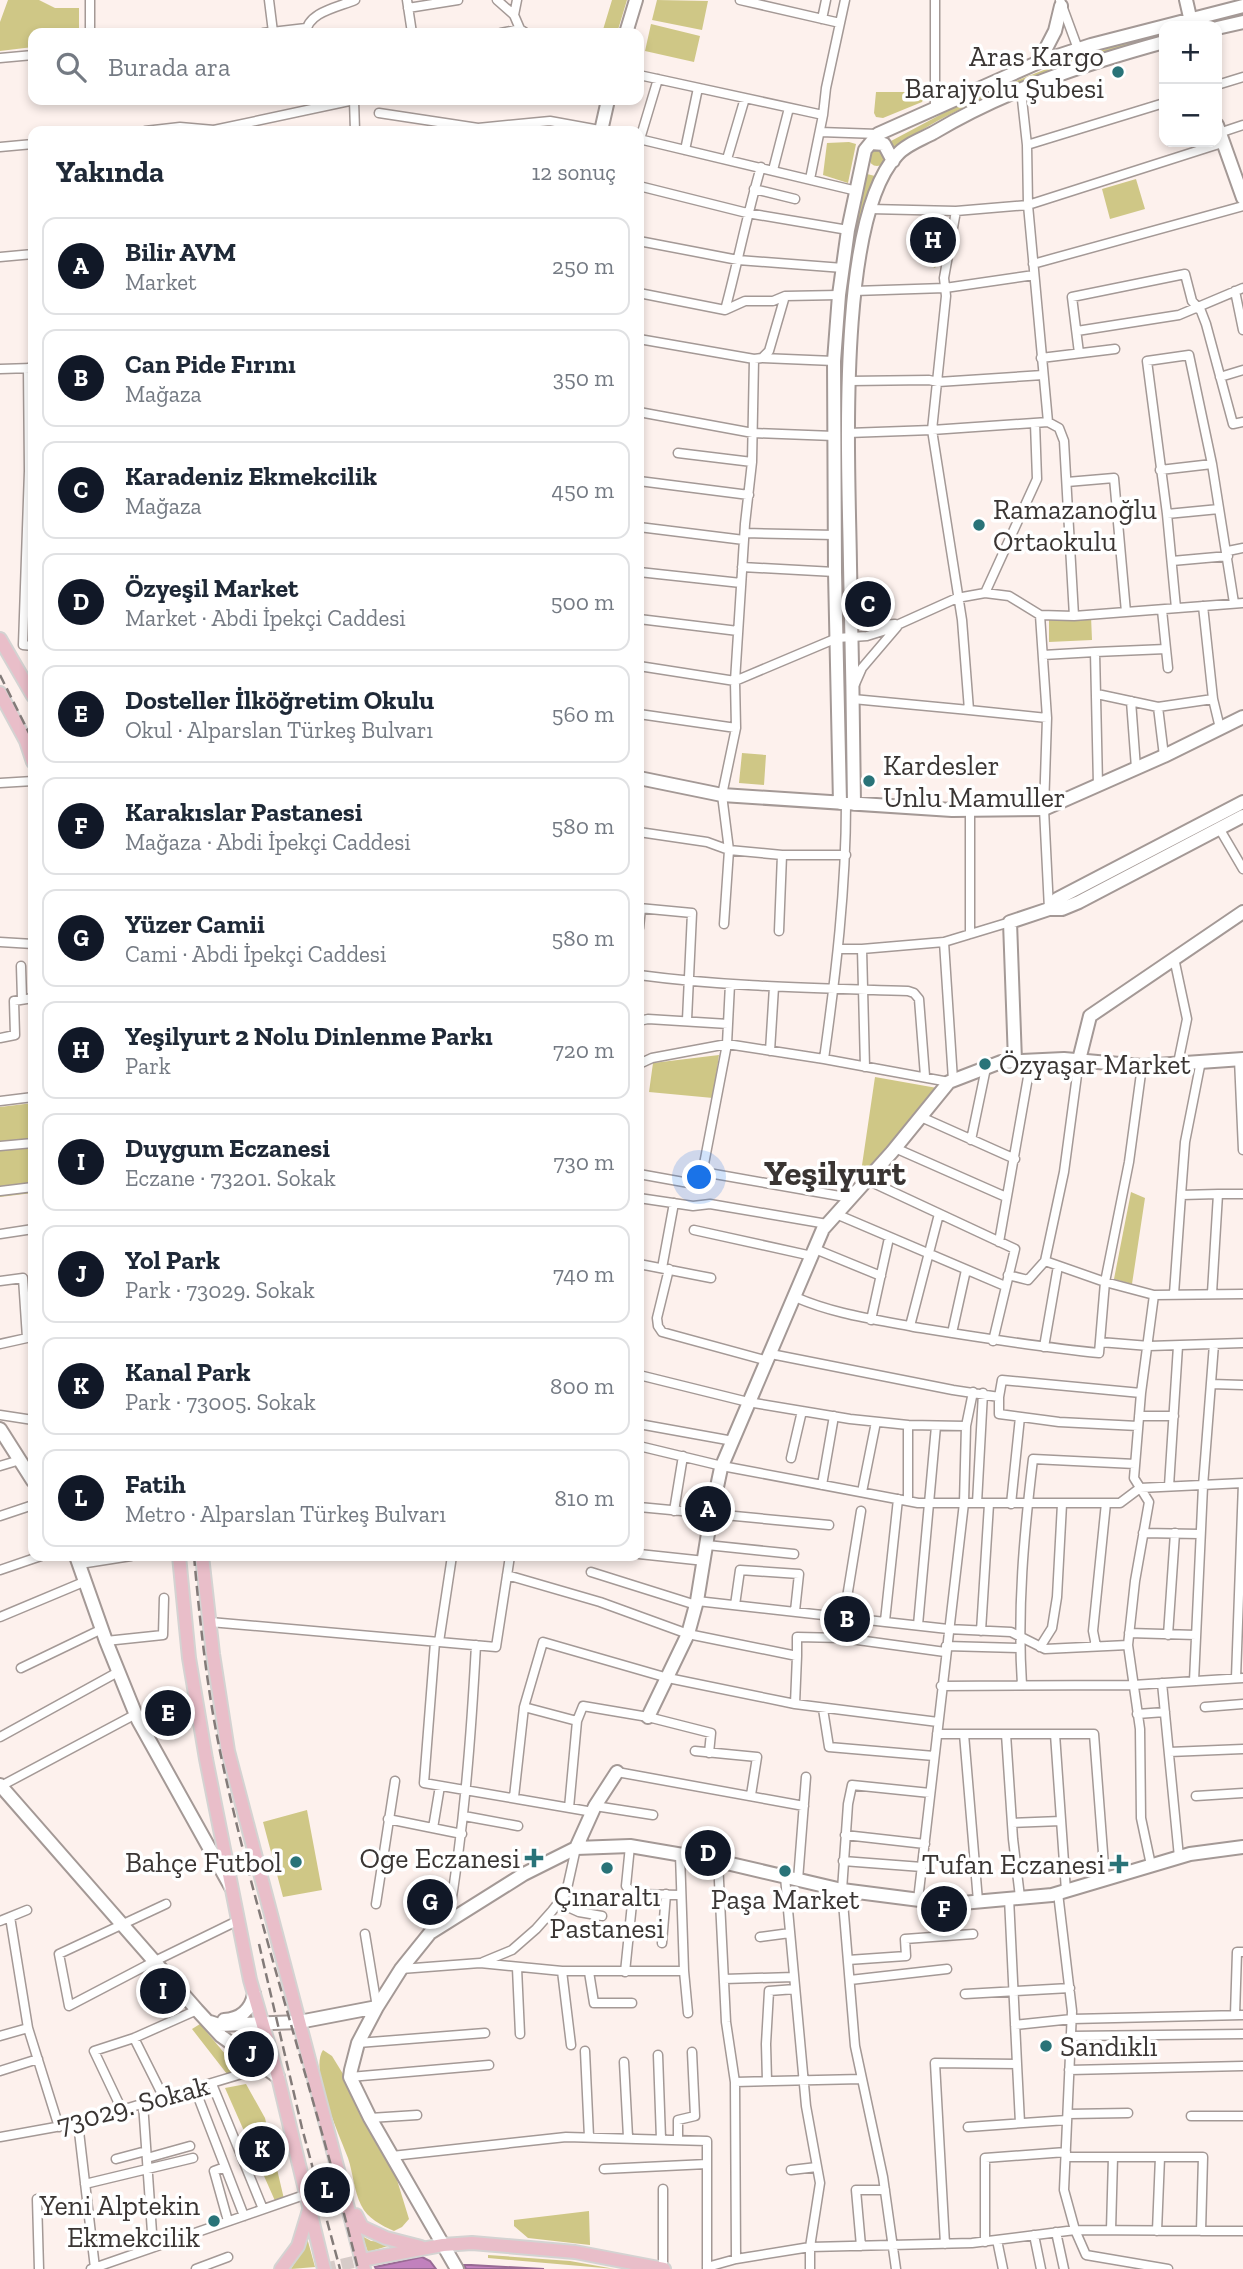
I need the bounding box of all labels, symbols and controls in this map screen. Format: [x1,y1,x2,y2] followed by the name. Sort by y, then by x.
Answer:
[1159,21,1222,147] map controls
[1159,21,1222,84] button: +
[28,28,644,105] search box
[905,40,1104,105] place label: Aras Kargo Barajyolu Şubesi
[52,48,90,86] icon: search
[108,51,231,83] text: Burada ara
[1110,64,1126,80] marker: Aras Kargo Barajyolu Şubesi
[1159,84,1222,147] button: −
[56,154,164,190] text: Yakında
[531,158,616,186] text: 12 sonuç
[910,214,956,266] pin: H
[125,236,236,268] text: Bilir AVM
[73,252,89,280] text: A
[552,252,614,280] text: 250 m
[125,268,197,296] text: Market
[125,348,296,380] text: Can Pide Fırını
[74,364,88,392] text: B
[553,364,614,392] text: 350 m
[125,380,202,408] text: Mağaza
[125,460,377,492] text: Karadeniz Ekmekcilik
[74,476,88,504] text: C
[552,476,614,504] text: 450 m
[125,492,202,520] text: Mağaza
[993,493,1157,558] place label: Ramazanoğlu Ortaokulu
[971,517,987,533] marker: Ramazanoğlu Ortaokulu
[125,572,298,604] text: Özyeşil Market
[845,578,891,630] pin: C
[73,588,89,616] text: D
[551,588,614,616] text: 500 m
[125,604,406,632] text: Market · Abdi İpekçi Caddesi
[125,684,434,716] text: Dosteller İlköğretim Okulu
[74,700,88,728] text: E
[552,700,614,728] text: 560 m
[125,716,433,744] text: Okul · Alparslan Türkeş Bulvarı
[883,749,1066,814] place label: Kardesler Unlu Mamuller
[861,773,877,789] marker: Kardesler Unlu Mamuller
[125,796,363,828] text: Karakıslar Pastanesi
[74,812,88,840] text: F
[552,812,614,840] text: 580 m
[125,828,411,856] text: Mağaza · Abdi İpekçi Caddesi
[125,908,265,940] text: Yüzer Camii
[73,924,89,952] text: G
[552,924,614,952] text: 580 m
[125,940,386,968] text: Cami · Abdi İpekçi Caddesi
[125,1020,493,1052] text: Yeşilyurt 2 Nolu Dinlenme Parkı
[72,1036,90,1064] text: H
[553,1036,614,1064] text: 720 m
[999,1048,1191,1081] place label: Özyaşar Market
[125,1052,171,1080] text: Park
[977,1056,993,1072] marker: Özyaşar Market
[125,1132,330,1164] text: Duygum Eczanesi
[77,1148,85,1176] text: I
[554,1148,614,1176] text: 730 m
[764,1152,907,1194] district label: Yeşilyurt
[682,1160,716,1194] your location
[125,1164,336,1192] text: Eczane · 73201. Sokak
[125,1244,220,1276] text: Yol Park
[75,1260,87,1288] text: J
[553,1260,614,1288] text: 740 m
[125,1276,315,1304] text: Park · 73029. Sokak
[125,1356,251,1388] text: Kanal Park
[73,1372,89,1400] text: K
[550,1372,614,1400] text: 800 m
[125,1388,316,1416] text: Park · 73005. Sokak
[125,1468,186,1500] text: Fatih
[685,1483,731,1535] pin: A
[75,1484,87,1512] text: L
[554,1484,614,1512] text: 810 m
[125,1500,446,1528] text: Metro · Alparslan Türkeş Bulvarı
[824,1593,870,1645] pin: B
[145,1687,191,1739] pin: E
[685,1827,731,1879] pin: D
[360,1842,520,1875] place label: Oge Eczanesi
[125,1846,282,1879] place label: Bahçe Futbol
[922,1848,1105,1881] place label: Tufan Eczanesi
[526,1850,542,1866] marker: Oge Eczanesi
[288,1854,304,1870] marker: Bahçe Futbol
[1111,1856,1127,1872] marker: Tufan Eczanesi
[599,1860,615,1876] marker: Çınaraltı Pastanesi
[777,1863,793,1879] marker: Paşa Market
[407,1876,453,1928] pin: G
[550,1880,665,1945] place label: Çınaraltı Pastanesi
[711,1883,860,1916] place label: Paşa Market
[921,1883,967,1935] pin: F
[140,1965,186,2017] pin: I
[228,2028,274,2080] pin: J
[1060,2030,1158,2063] place label: Sandıklı
[1038,2038,1054,2054] marker: Sandıklı
[53,2069,213,2141] street label: 73029. Sokak
[239,2123,285,2175] pin: K
[304,2164,350,2216] pin: L
[38,2189,200,2254] place label: Yeni Alptekin Ekmekcilik
[206,2213,222,2229] marker: Yeni Alptekin Ekmekcilik

